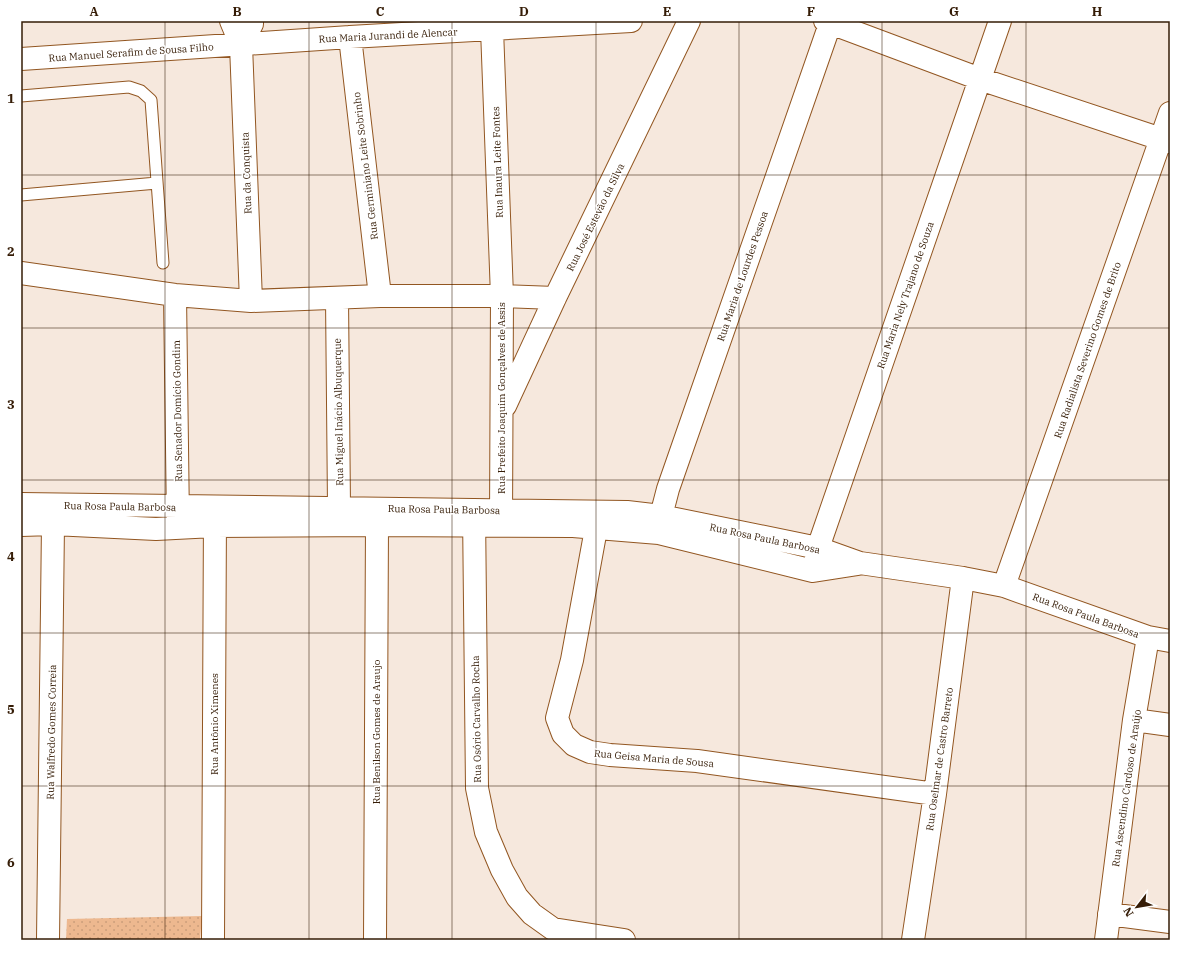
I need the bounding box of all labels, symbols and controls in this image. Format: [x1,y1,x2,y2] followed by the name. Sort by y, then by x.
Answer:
[89,3,99,20] text: A
[232,3,242,20] text: B
[376,3,385,20] text: C
[519,3,529,20] text: D
[663,3,671,20] text: E
[807,3,815,20] text: F
[949,3,959,20] text: G
[1092,3,1103,20] text: H
[318,25,458,46] street label: Rua Maria Jurandi de Alencar
[48,40,214,65] street label: Rua Manuel Serafim de Sousa Filho
[7,90,15,107] text: 1
[350,91,381,241] street label: Rua Germiniano Leite Sobrinho
[489,106,506,218] street label: Rua Inaura Leite Fontes
[239,131,254,214] street label: Rua da Conquista
[564,161,628,273] street label: Rua José Estevão da Silva
[714,209,771,343] street label: Rua Maria de Lourdes Pessoa
[874,219,937,371] street label: Rua Maria Nely Trajano de Souza
[7,243,15,260] text: 2
[1051,260,1124,440] street label: Rua Radialista Severino Gomes de Brito
[495,302,508,494] street label: Rua Prefeito Joaquim Gonçalves de Assis
[331,338,346,486] street label: Rua Miguel Inácio Albuquerque
[170,339,185,482] street label: Rua Senador Domício Gondim
[7,396,15,413] text: 3
[64,499,177,514] street label: Rua Rosa Paula Barbosa
[388,502,501,517] street label: Rua Rosa Paula Barbosa
[708,520,822,557] street label: Rua Rosa Paula Barbosa
[7,548,15,565] text: 4
[1031,590,1141,641] street label: Rua Rosa Paula Barbosa
[469,655,484,783] street label: Rua Osório Carvalho Rocha
[370,659,383,804] street label: Rua Benilson Gomes de Araujo
[44,664,59,800] street label: Rua Walfredo Gomes Correia
[208,673,221,775] street label: Rua Antônio Ximenes
[923,686,956,832] street label: Rua Oselmar de Castro Barreto
[7,701,15,718] text: 5
[1109,708,1144,868] street label: Rua Ascendino Cardoso de Araújo
[593,747,715,770] street label: Rua Geisa Maria de Sousa
[7,854,15,871] text: 6
[1117,887,1157,927] north arrow
[1120,905,1137,919] text: N

